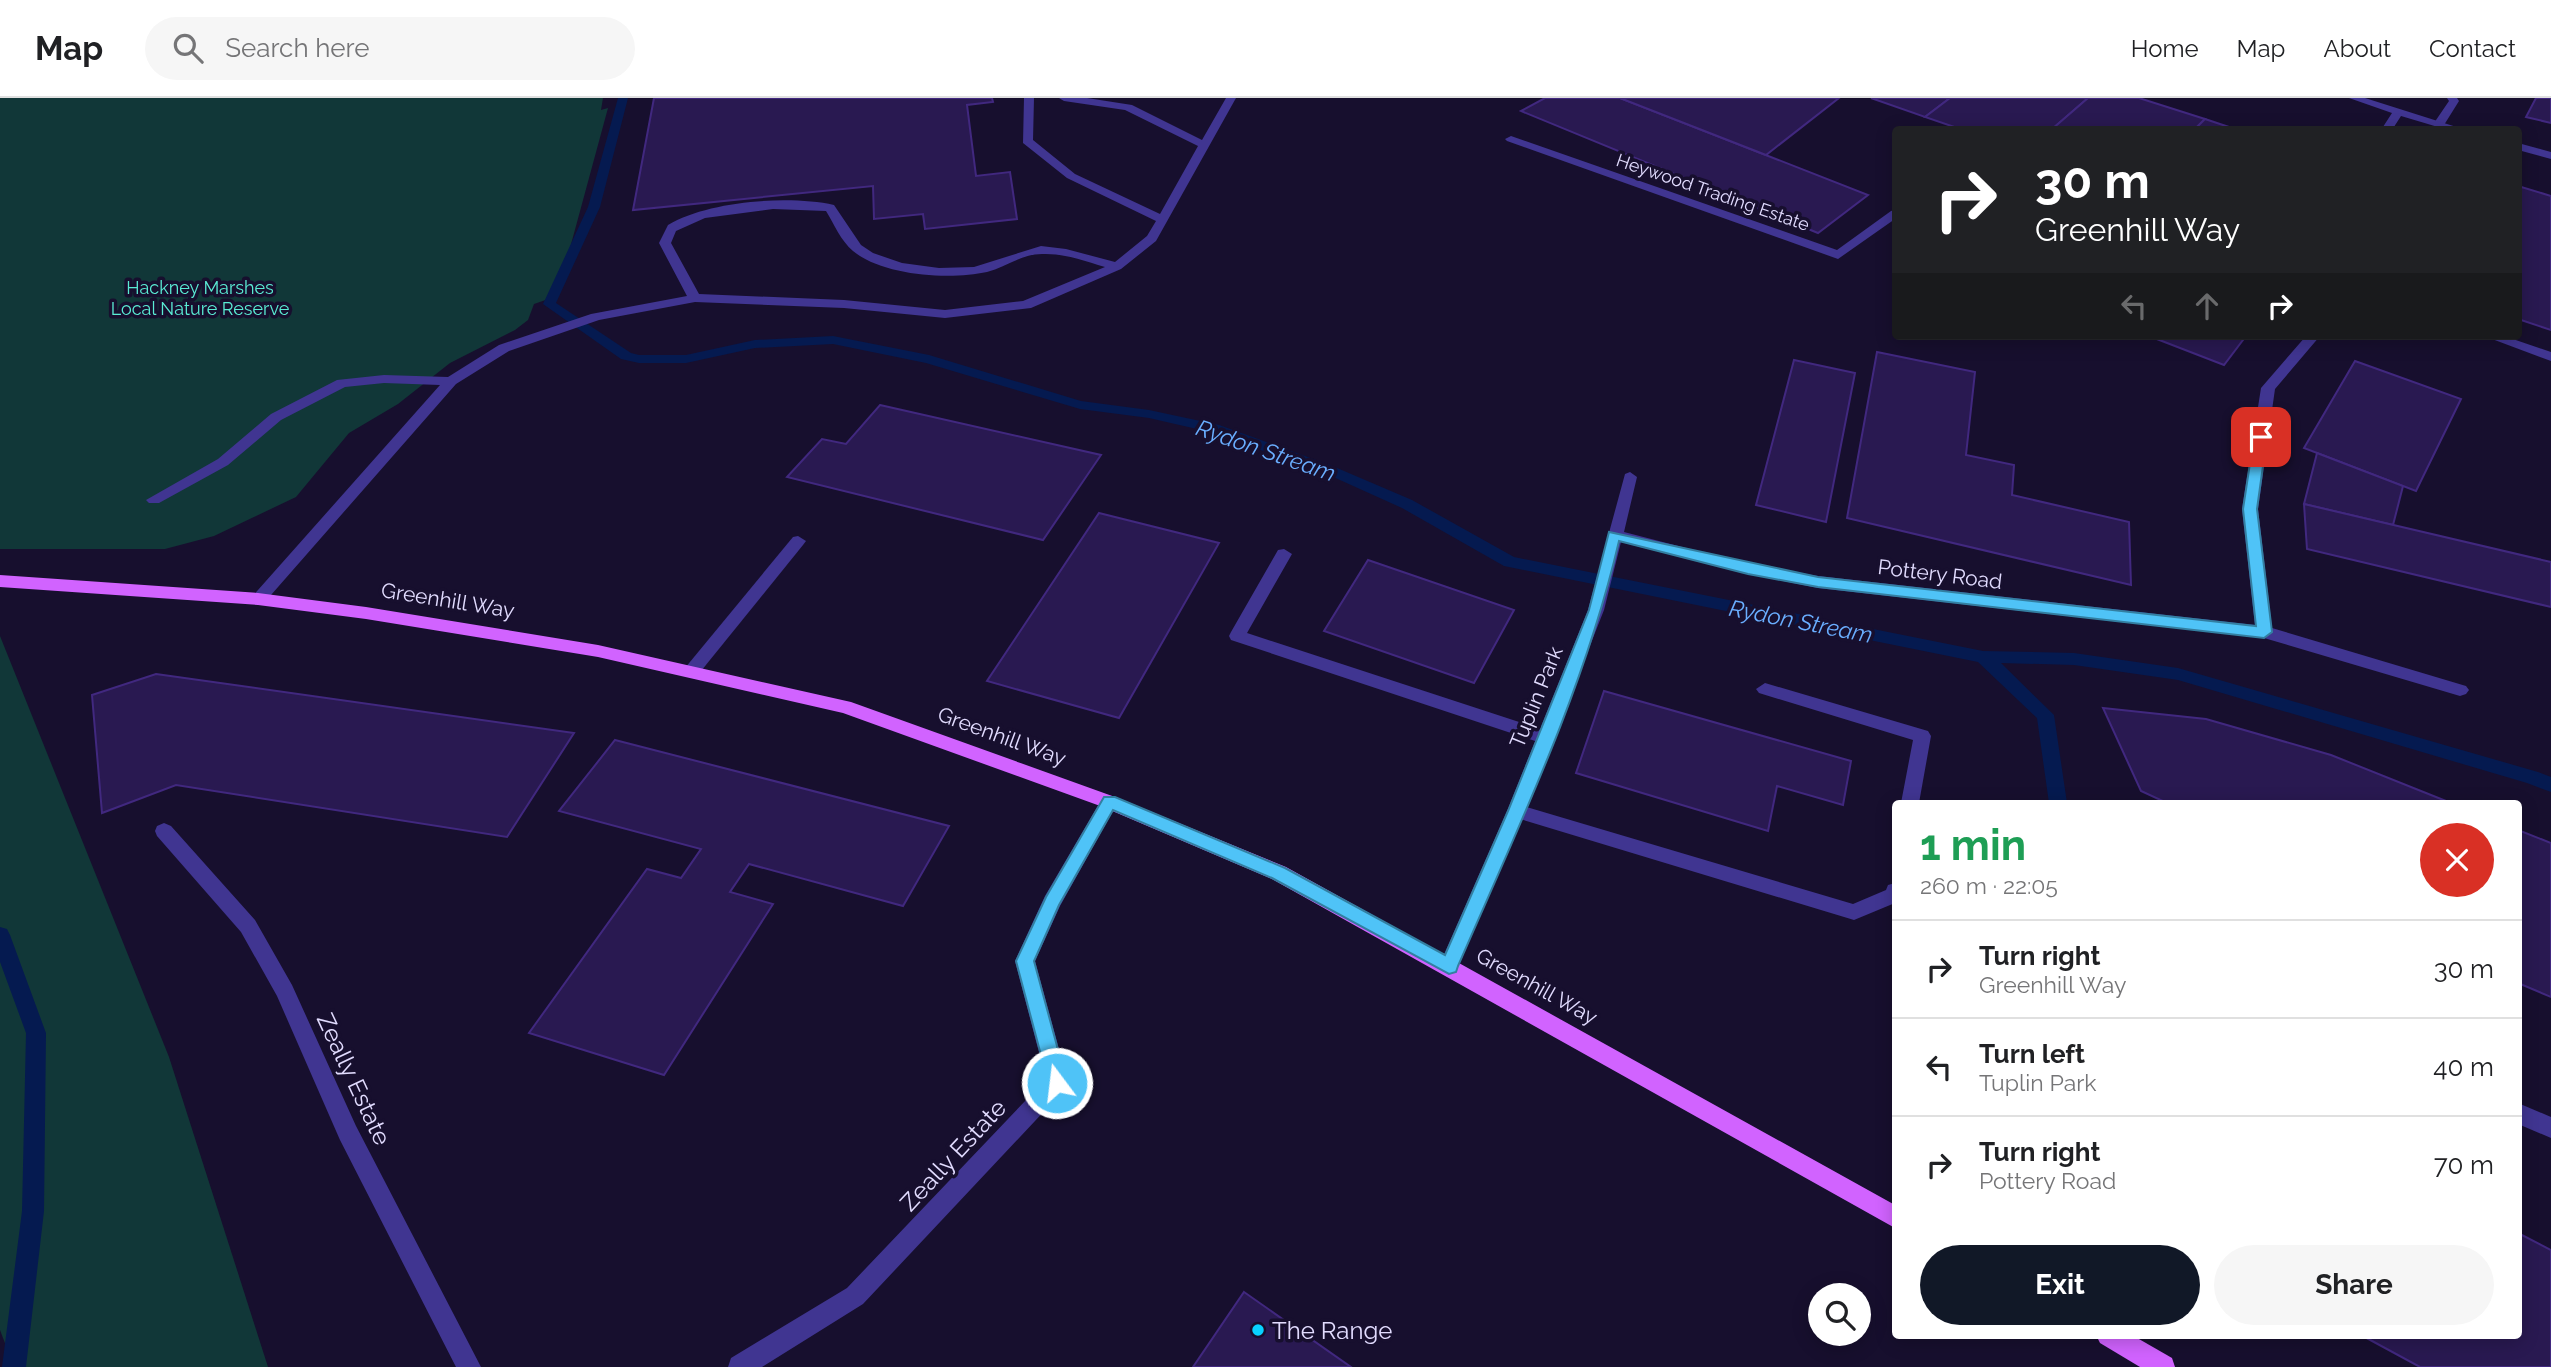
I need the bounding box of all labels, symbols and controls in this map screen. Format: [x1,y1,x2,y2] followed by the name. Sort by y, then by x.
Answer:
[145,17,635,80] search box
[35,29,103,68] text: Map
[169,29,207,67] icon: search
[225,33,370,63] text: Search here
[2131,34,2199,63] text: Home
[2237,34,2285,63] text: Map
[2323,34,2391,63] text: About
[2429,34,2516,63] text: Contact
[1614,149,1813,235] street label: Heywood Trading Estate
[2035,152,2150,209] text: 30 m
[1920,154,2011,245] icon: right
[2035,211,2240,248] text: Greenhill Way
[111,277,290,319] park label: Hackney Marshes Local Nature Reserve
[2115,287,2153,325] icon: left
[2188,287,2226,325] icon: ahead
[2261,287,2299,325] icon: right
[2231,407,2291,467] pin
[1193,414,1339,486] water label: Rydon Stream
[2242,418,2280,456] icon: arrive
[1876,554,2004,594] street label: Pottery Road
[380,577,516,623] street label: Greenhill Way
[1727,594,1875,648] water label: Rydon Stream
[1504,643,1568,751] street label: Tuplin Park
[935,701,1069,771] street label: Greenhill Way
[1920,821,2026,870] text: 1 min
[2420,823,2494,897] button: close
[1920,872,2058,899] text: 260 m · 22:05
[1979,941,2100,971] text: Turn right
[1472,942,1602,1030] street label: Greenhill Way
[1920,950,1958,988] icon: right
[2434,954,2494,984] text: 30 m
[1979,971,2126,998] text: Greenhill Way
[311,1008,397,1150] street label: Zeally Estate
[1979,1039,2085,1069] text: Turn left
[1020,1046,1094,1120] position arrow
[1920,1048,1958,1086] icon: left
[2433,1052,2494,1082] text: 40 m
[1979,1069,2096,1096] text: Tuplin Park
[894,1093,1012,1217] street label: Zeally Estate
[1979,1137,2100,1167] text: Turn right
[1920,1146,1958,1184] icon: right
[2434,1150,2494,1180] text: 70 m
[1979,1167,2116,1194] text: Pottery Road
[1920,1245,2200,1325] button: Exit
[2214,1245,2494,1325] button: Share
[1808,1283,1871,1346] map controls
[1808,1283,1871,1346] button: search
[1272,1316,1392,1345] place label: The Range
[1250,1322,1266,1338] marker: The Range

